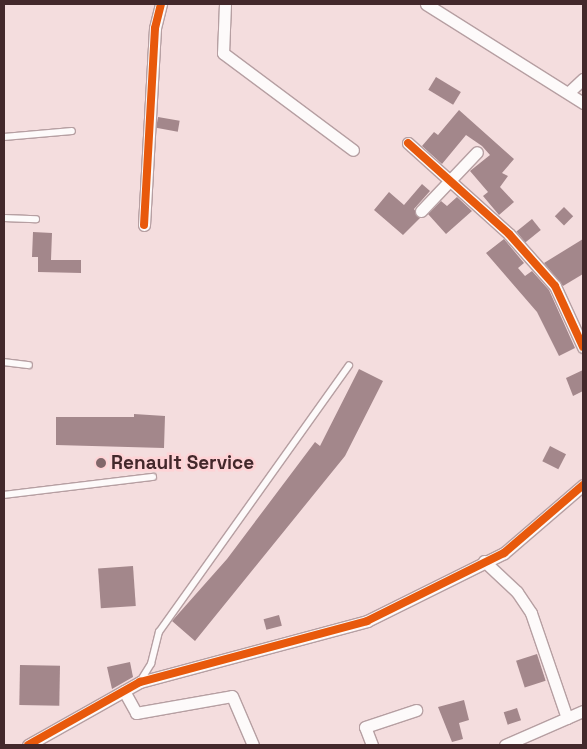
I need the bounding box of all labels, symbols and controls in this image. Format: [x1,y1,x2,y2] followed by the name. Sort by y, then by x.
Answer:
[111,452,254,474] place label: Renault Service
[95,457,107,469] marker: Renault Service

